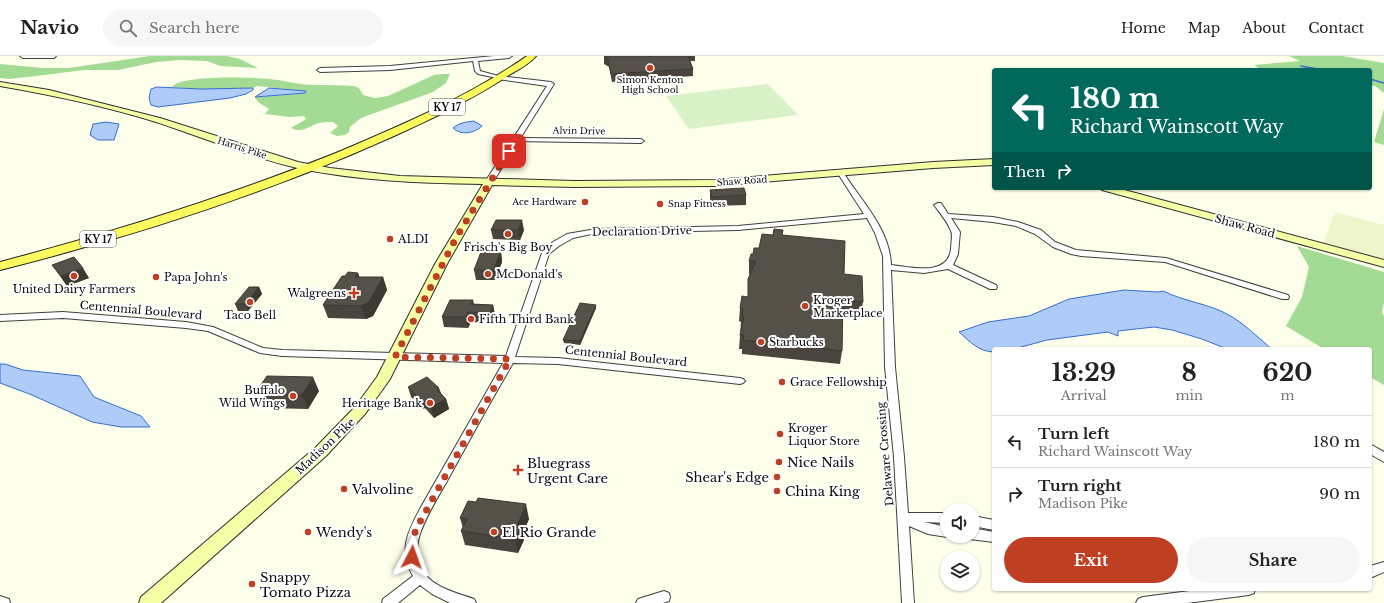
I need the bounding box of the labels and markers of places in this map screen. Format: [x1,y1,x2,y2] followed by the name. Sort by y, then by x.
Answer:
[645,63,655,73] marker: Simon Kenton High School
[617,74,683,95] place label: Simon Kenton High School
[492,134,526,168] pin
[511,196,577,207] place label: Ace Hardware
[580,197,590,207] marker: Ace Hardware
[668,198,726,209] place label: Snap Fitness
[655,199,665,209] marker: Snap Fitness
[503,229,513,239] marker: Frisch's Big Boy
[397,232,429,246] place label: ALDI
[385,234,395,244] marker: ALDI
[463,240,553,254] place label: Frisch's Big Boy
[496,267,562,281] place label: McDonald's
[483,269,493,279] marker: McDonald's
[164,270,227,284] place label: Papa John's
[69,271,79,281] marker: United Dairy Farmers
[151,272,161,282] marker: Papa John's
[13,282,135,296] place label: United Dairy Farmers
[286,286,346,300] place label: Walgreens
[349,288,359,298] marker: Walgreens
[813,293,883,320] place label: Kroger Marketplace
[245,297,255,307] marker: Taco Bell
[800,301,810,311] marker: Kroger Marketplace
[224,308,276,322] place label: Taco Bell
[479,312,574,326] place label: Fifth Third Bank
[466,314,476,324] marker: Fifth Third Bank
[769,335,824,349] place label: Starbucks
[756,337,766,347] marker: Starbucks
[790,375,887,389] place label: Grace Fellowship
[777,377,787,387] marker: Grace Fellowship
[218,383,285,410] place label: Buffalo Wild Wings
[288,391,298,401] marker: Buffalo Wild Wings
[342,396,422,410] place label: Heritage Bank
[425,398,435,408] marker: Heritage Bank
[788,421,859,448] place label: Kroger Liquor Store
[775,429,785,439] marker: Kroger Liquor Store
[787,454,854,471] place label: Nice Nails
[527,455,608,487] place label: Bluegrass Urgent Care
[774,457,784,467] marker: Nice Nails
[512,464,524,476] marker: Bluegrass Urgent Care
[685,469,769,486] place label: Shear's Edge
[772,472,782,482] marker: Shear's Edge
[351,481,414,498] place label: Valvoline
[785,483,860,500] place label: China King
[339,484,349,494] marker: Valvoline
[772,486,782,496] marker: China King
[315,524,372,541] place label: Wendy's
[502,524,596,541] place label: El Rio Grande
[303,527,313,537] marker: Wendy's
[489,527,499,537] marker: El Rio Grande
[260,569,352,601] place label: Snappy Tomato Pizza
[247,579,257,589] marker: Snappy Tomato Pizza

